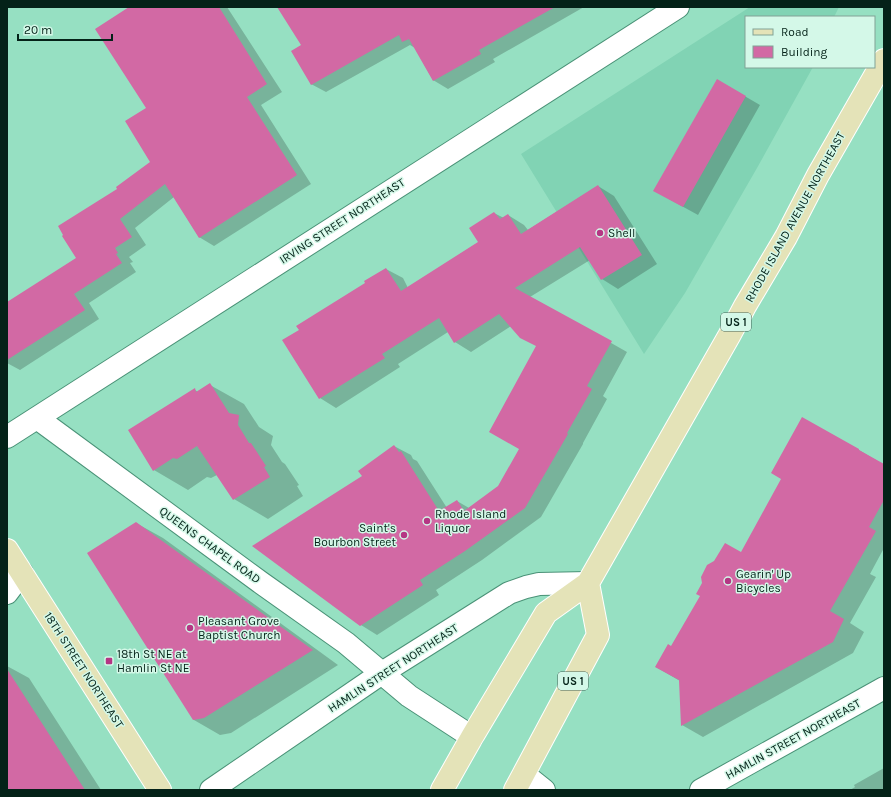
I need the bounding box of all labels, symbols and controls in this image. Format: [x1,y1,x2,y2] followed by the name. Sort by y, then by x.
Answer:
[18,16,112,42] scale bar
[745,16,875,68] legend
[24,23,52,37] text: 20 m
[781,25,809,39] text: Road
[781,45,828,59] text: Building
[742,129,848,305] street label: RHODE ISLAND AVENUE NORTHEAST
[277,175,407,267] street label: IRVING STREET NORTHEAST
[608,226,635,240] place label: Shell
[595,228,605,238] marker: Shell
[721,313,751,331] road number: US 1
[157,504,263,586] street label: QUEENS CHAPEL ROAD
[435,507,506,535] place label: Rhode Island Liquor
[422,516,432,526] marker: Rhode Island Liquor
[314,521,396,549] place label: Saint's Bourbon Street
[399,530,409,540] marker: Saint's Bourbon Street
[736,567,791,595] place label: Gearin' Up Bicycles
[723,576,733,586] marker: Gearin' Up Bicycles
[41,609,127,731] street label: 18TH STREET NORTHEAST
[198,614,280,642] place label: Pleasant Grove Baptist Church
[325,621,461,715] street label: HAMLIN STREET NORTHEAST
[185,623,195,633] marker: Pleasant Grove Baptist Church
[117,647,189,675] place label: 18th St NE at Hamlin St NE
[104,656,114,666] marker: 18th St NE at Hamlin St NE
[558,672,588,690] road number: US 1
[723,696,863,782] street label: HAMLIN STREET NORTHEAST

